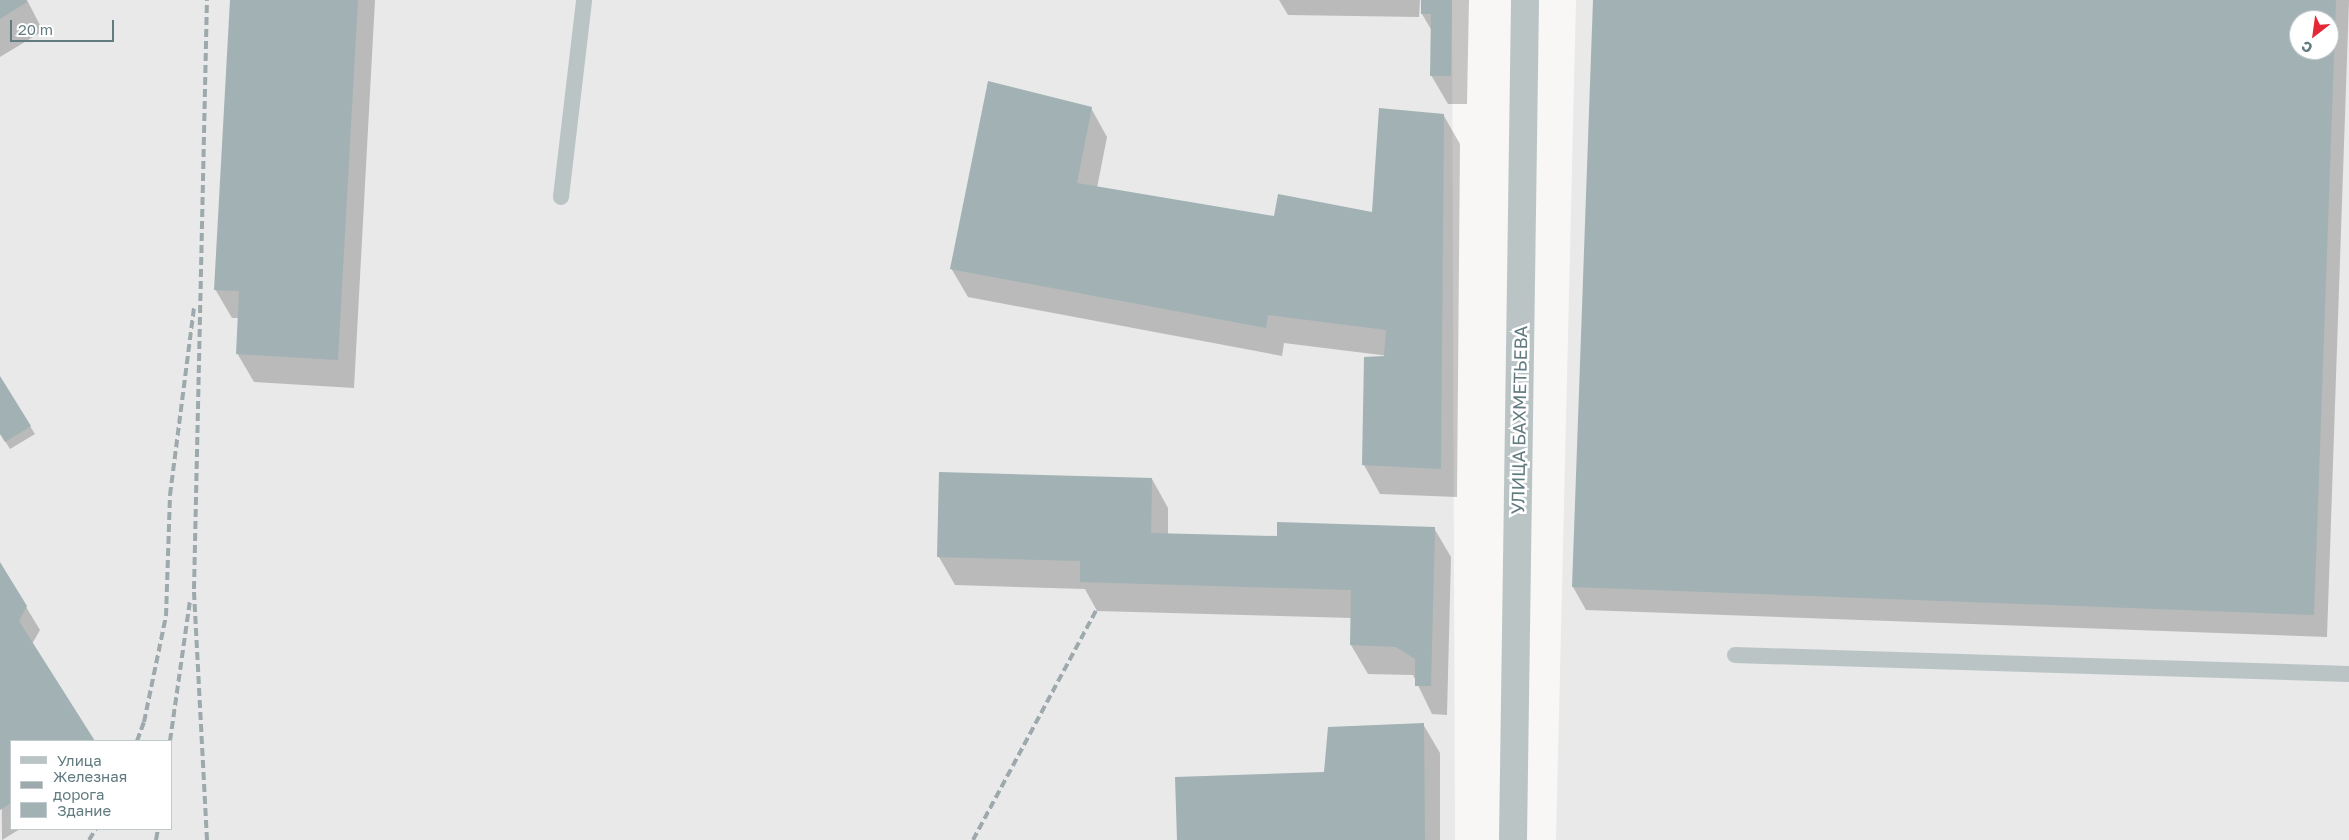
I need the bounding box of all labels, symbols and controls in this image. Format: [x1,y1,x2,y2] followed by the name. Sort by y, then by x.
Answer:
[12,10,116,42] scale bar
[2289,10,2339,60] north arrow
[18,20,53,38] text: 20 m
[2298,38,2315,57] text: С
[1507,326,1531,514] street label: УЛИЦА БАХМЕТЬЕВА
[10,740,172,830] legend
[57,751,102,769] text: Улица
[53,767,127,803] text: Железная дорога
[57,801,111,819] text: Здание

